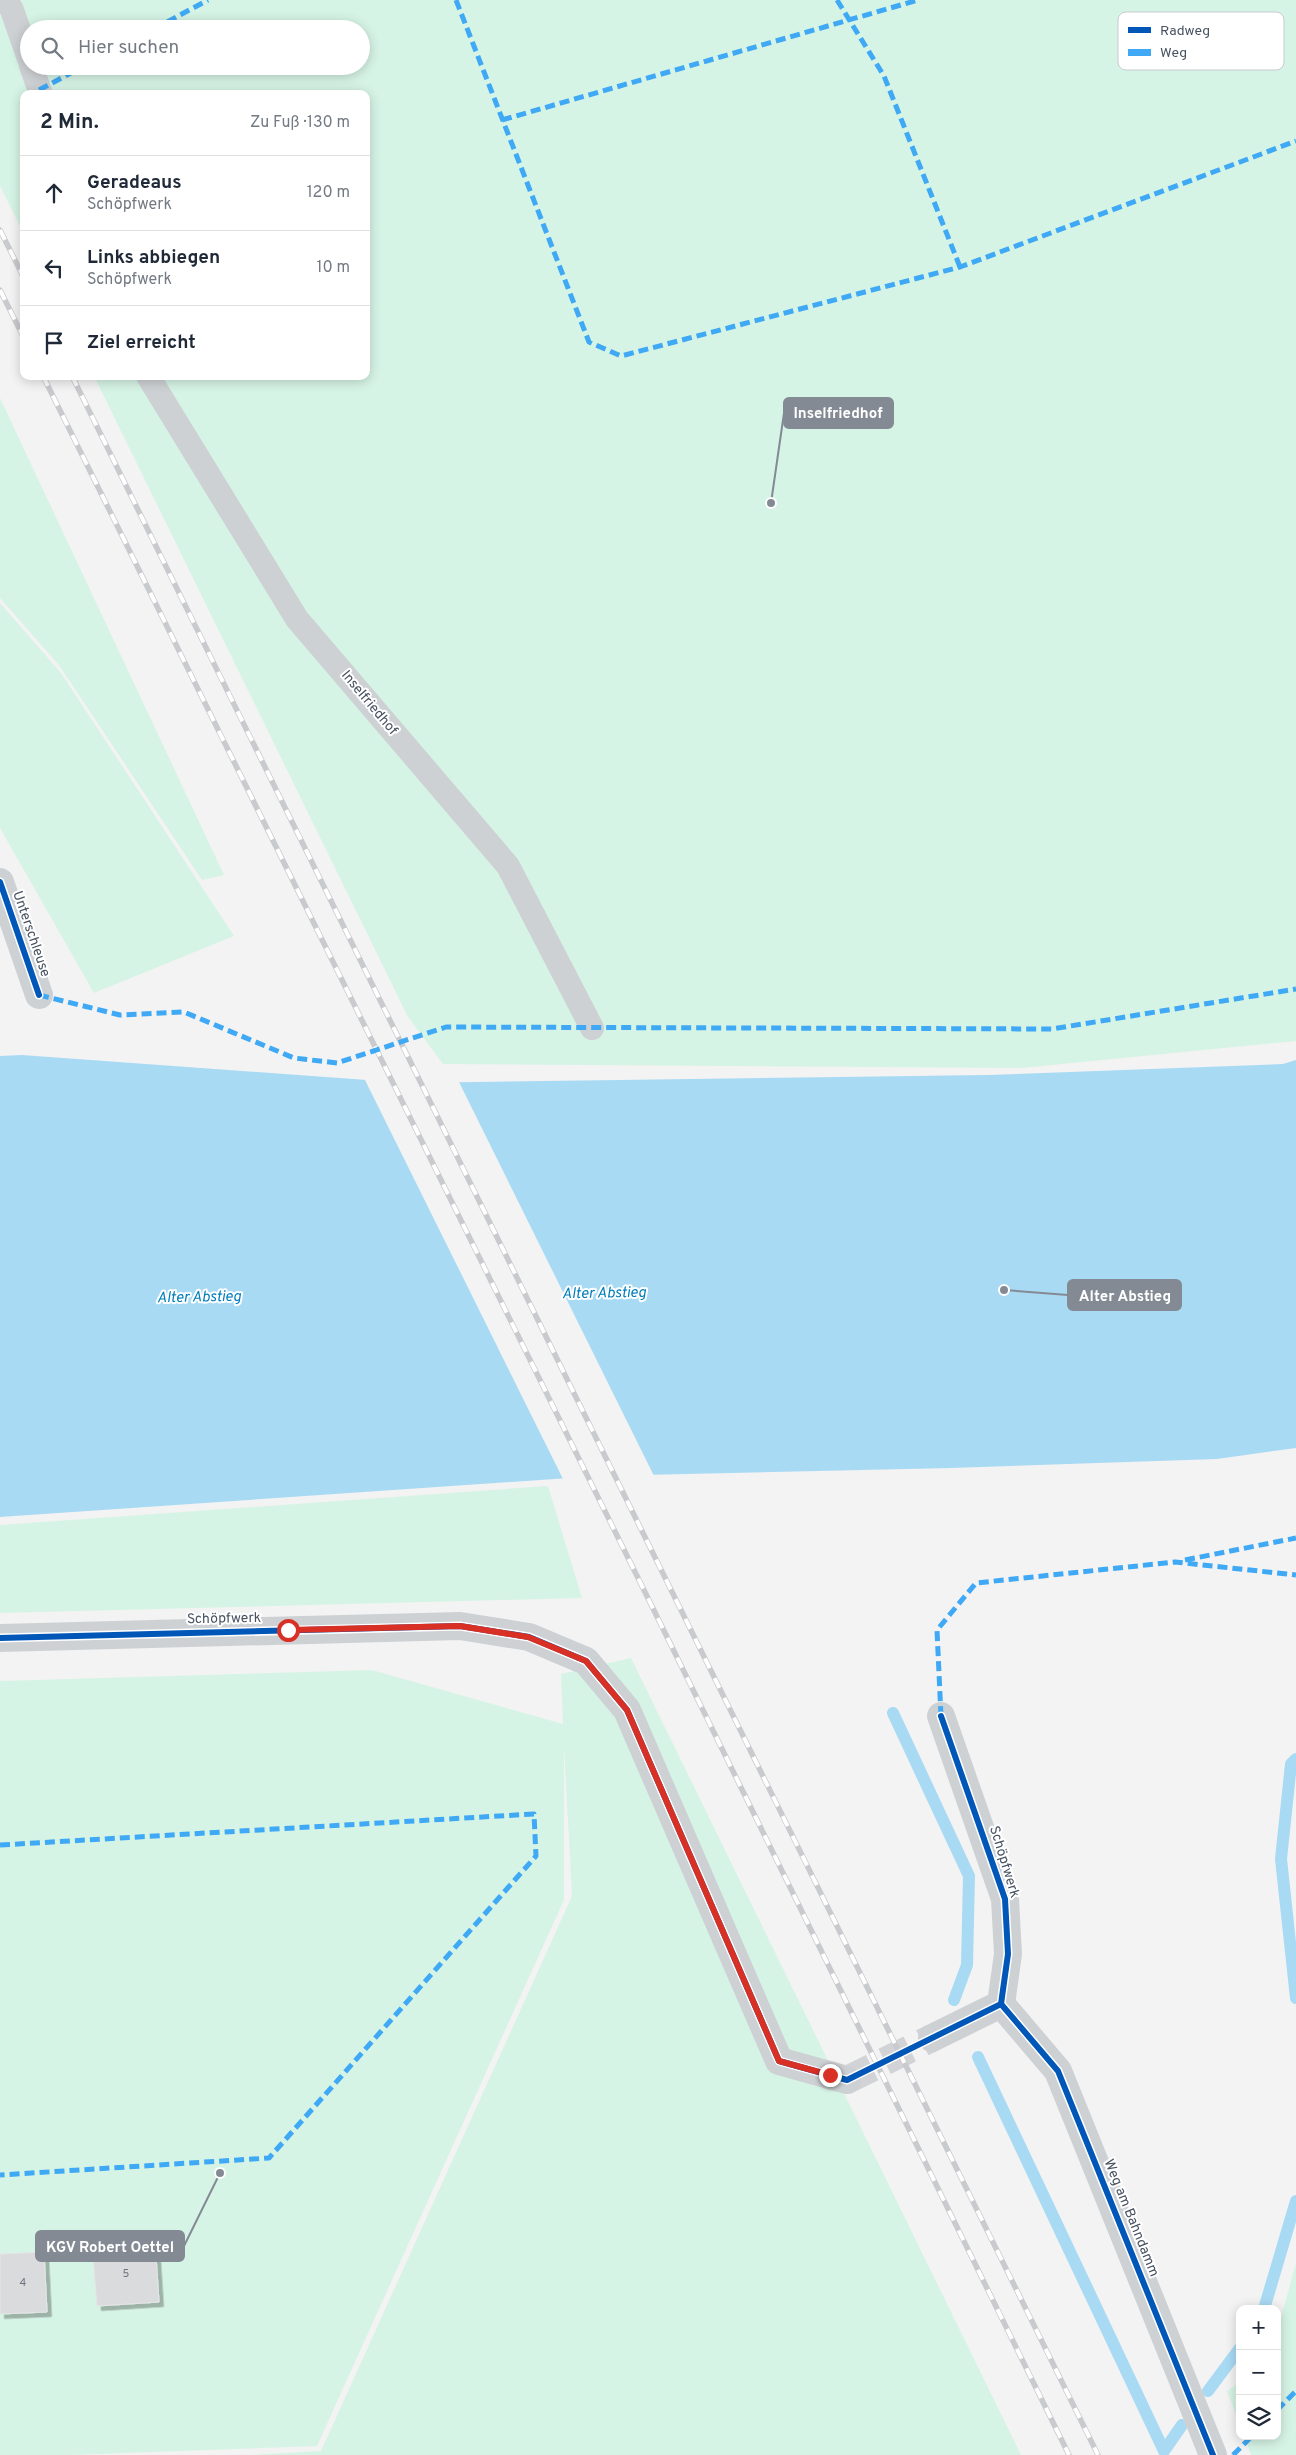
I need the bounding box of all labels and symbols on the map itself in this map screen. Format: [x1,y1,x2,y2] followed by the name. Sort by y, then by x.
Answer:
[1118,12,1284,70] legend
[1160,23,1210,40] text: Radweg
[1160,45,1187,62] text: Weg
[784,398,893,428] callout: Inselfriedhof
[793,405,883,424] text: Inselfriedhof
[337,667,401,739] street label: Inselfriedhof
[8,889,54,979] street label: Unterschleuse
[1068,1280,1181,1310] callout: Alter Abstieg
[562,1284,647,1304] water label: Alter Abstieg
[157,1288,242,1308] water label: Alter Abstieg
[1079,1288,1171,1307] text: Alter Abstieg
[187,1610,261,1628] street label: Schöpfwerk
[277,1619,300,1642] route start
[985,1824,1023,1900] street label: Schöpfwerk
[819,2064,842,2087] route end
[1100,2157,1162,2279] street label: Weg am Bahndamm
[36,2231,184,2261] callout: KGV Robert Oettel
[46,2239,174,2258] text: KGV Robert Oettel
[123,2267,130,2281] house number: 5
[20,2276,27,2290] house number: 4

